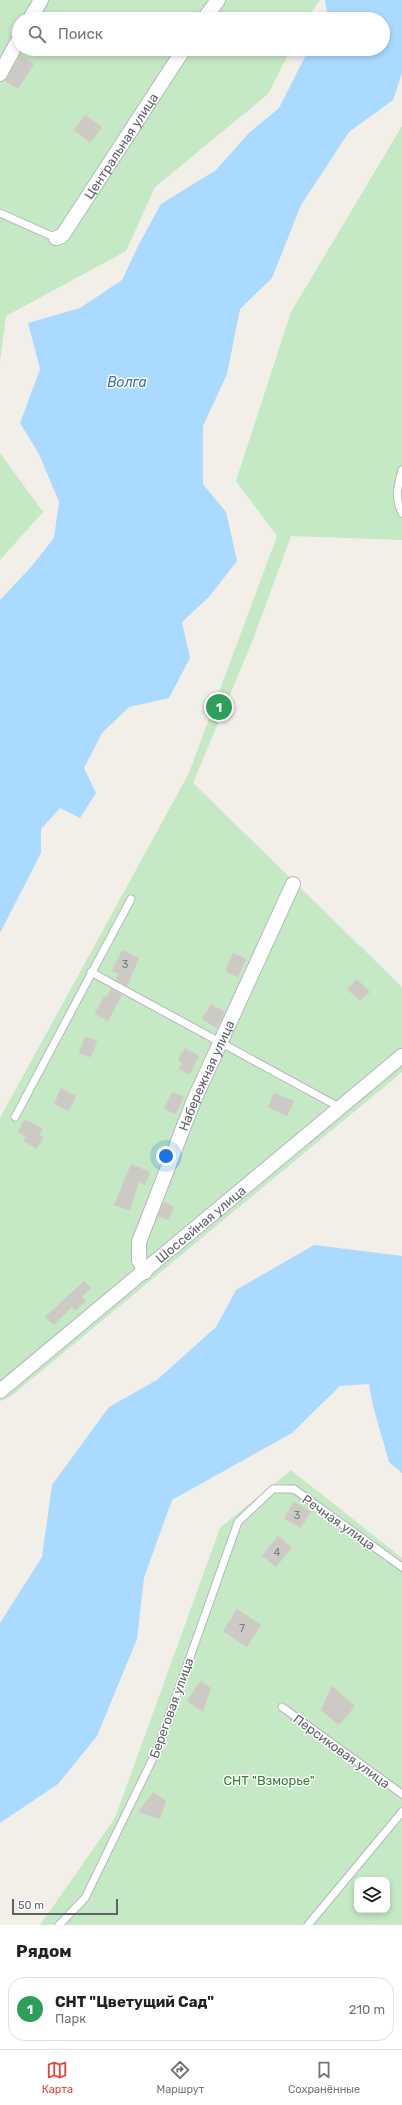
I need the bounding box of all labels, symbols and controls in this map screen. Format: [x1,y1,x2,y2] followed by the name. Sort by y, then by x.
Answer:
[12,12,390,56] search box
[26,23,48,45] icon: search
[58,25,103,43] text: Поиск
[81,90,161,202] street label: Центральная улица
[107,374,147,391] water label: Волга
[206,692,232,722] pin: 1
[122,958,129,971] house number: 3
[176,1018,238,1133] street label: Набережная улица
[156,1146,176,1166] your location
[153,1183,249,1266] street label: Шоссейная улица
[299,1492,378,1553] street label: Речная улица
[294,1509,301,1522] house number: 3
[274,1546,281,1559] house number: 4
[239,1622,245,1635] house number: 7
[146,1656,197,1760] street label: Береговая улица
[291,1711,393,1791] street label: Персиковая улица
[223,1773,315,1788] park label: СНТ "Взморье"
[354,1877,390,1913] map controls
[354,1877,390,1913] button: layers
[12,1897,118,1916] scale bar
[18,1899,44,1912] text: 50 m
[16,1941,72,1961] text: Рядом
[55,1993,214,2011] text: СНТ "Цветущий Сад"
[27,2002,33,2017] text: 1
[349,2002,385,2017] text: 210 m
[55,2011,86,2026] text: Парк
[42,2059,73,2096] tab: Карта
[156,2059,204,2096] tab: Маршрут
[288,2059,360,2096] tab: Сохранённые

